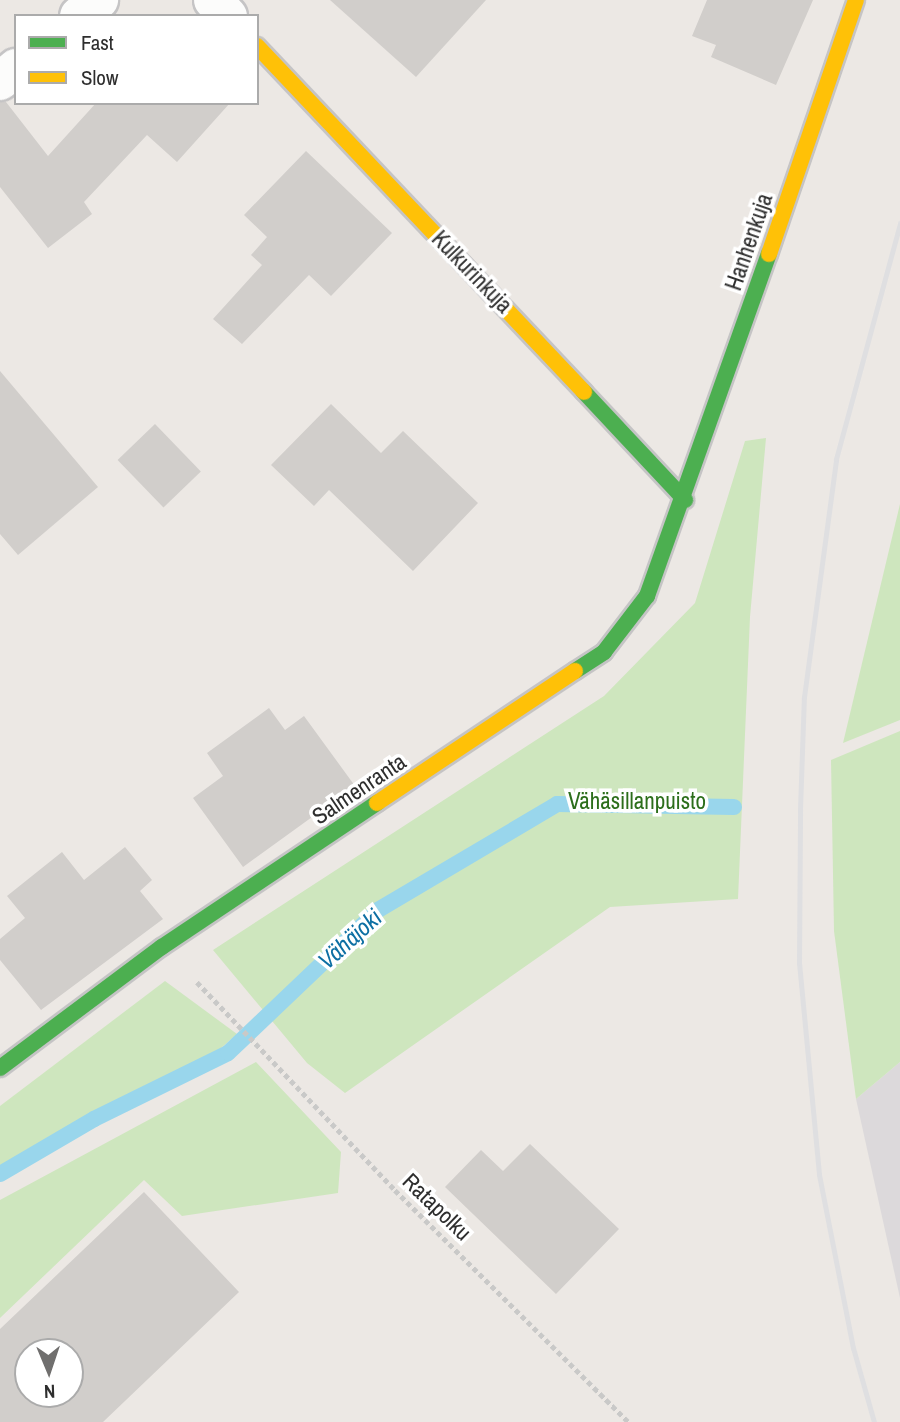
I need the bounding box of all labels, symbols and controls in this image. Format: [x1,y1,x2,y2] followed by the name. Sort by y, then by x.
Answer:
[14,14,259,105] legend
[81,28,114,57] text: Fast
[81,63,118,92] text: Slow
[720,190,778,294] street label: Hanhenkuja
[426,225,518,319] street label: Kulkurinkuja
[307,748,411,830] street label: Salmenranta
[568,787,706,815] park label: Vähäsillanpuisto
[312,903,388,975] water label: Vähäjoki
[397,1168,477,1246] street label: Ratapolku
[14,1338,84,1408] north arrow
[44,1379,56,1405] text: N

